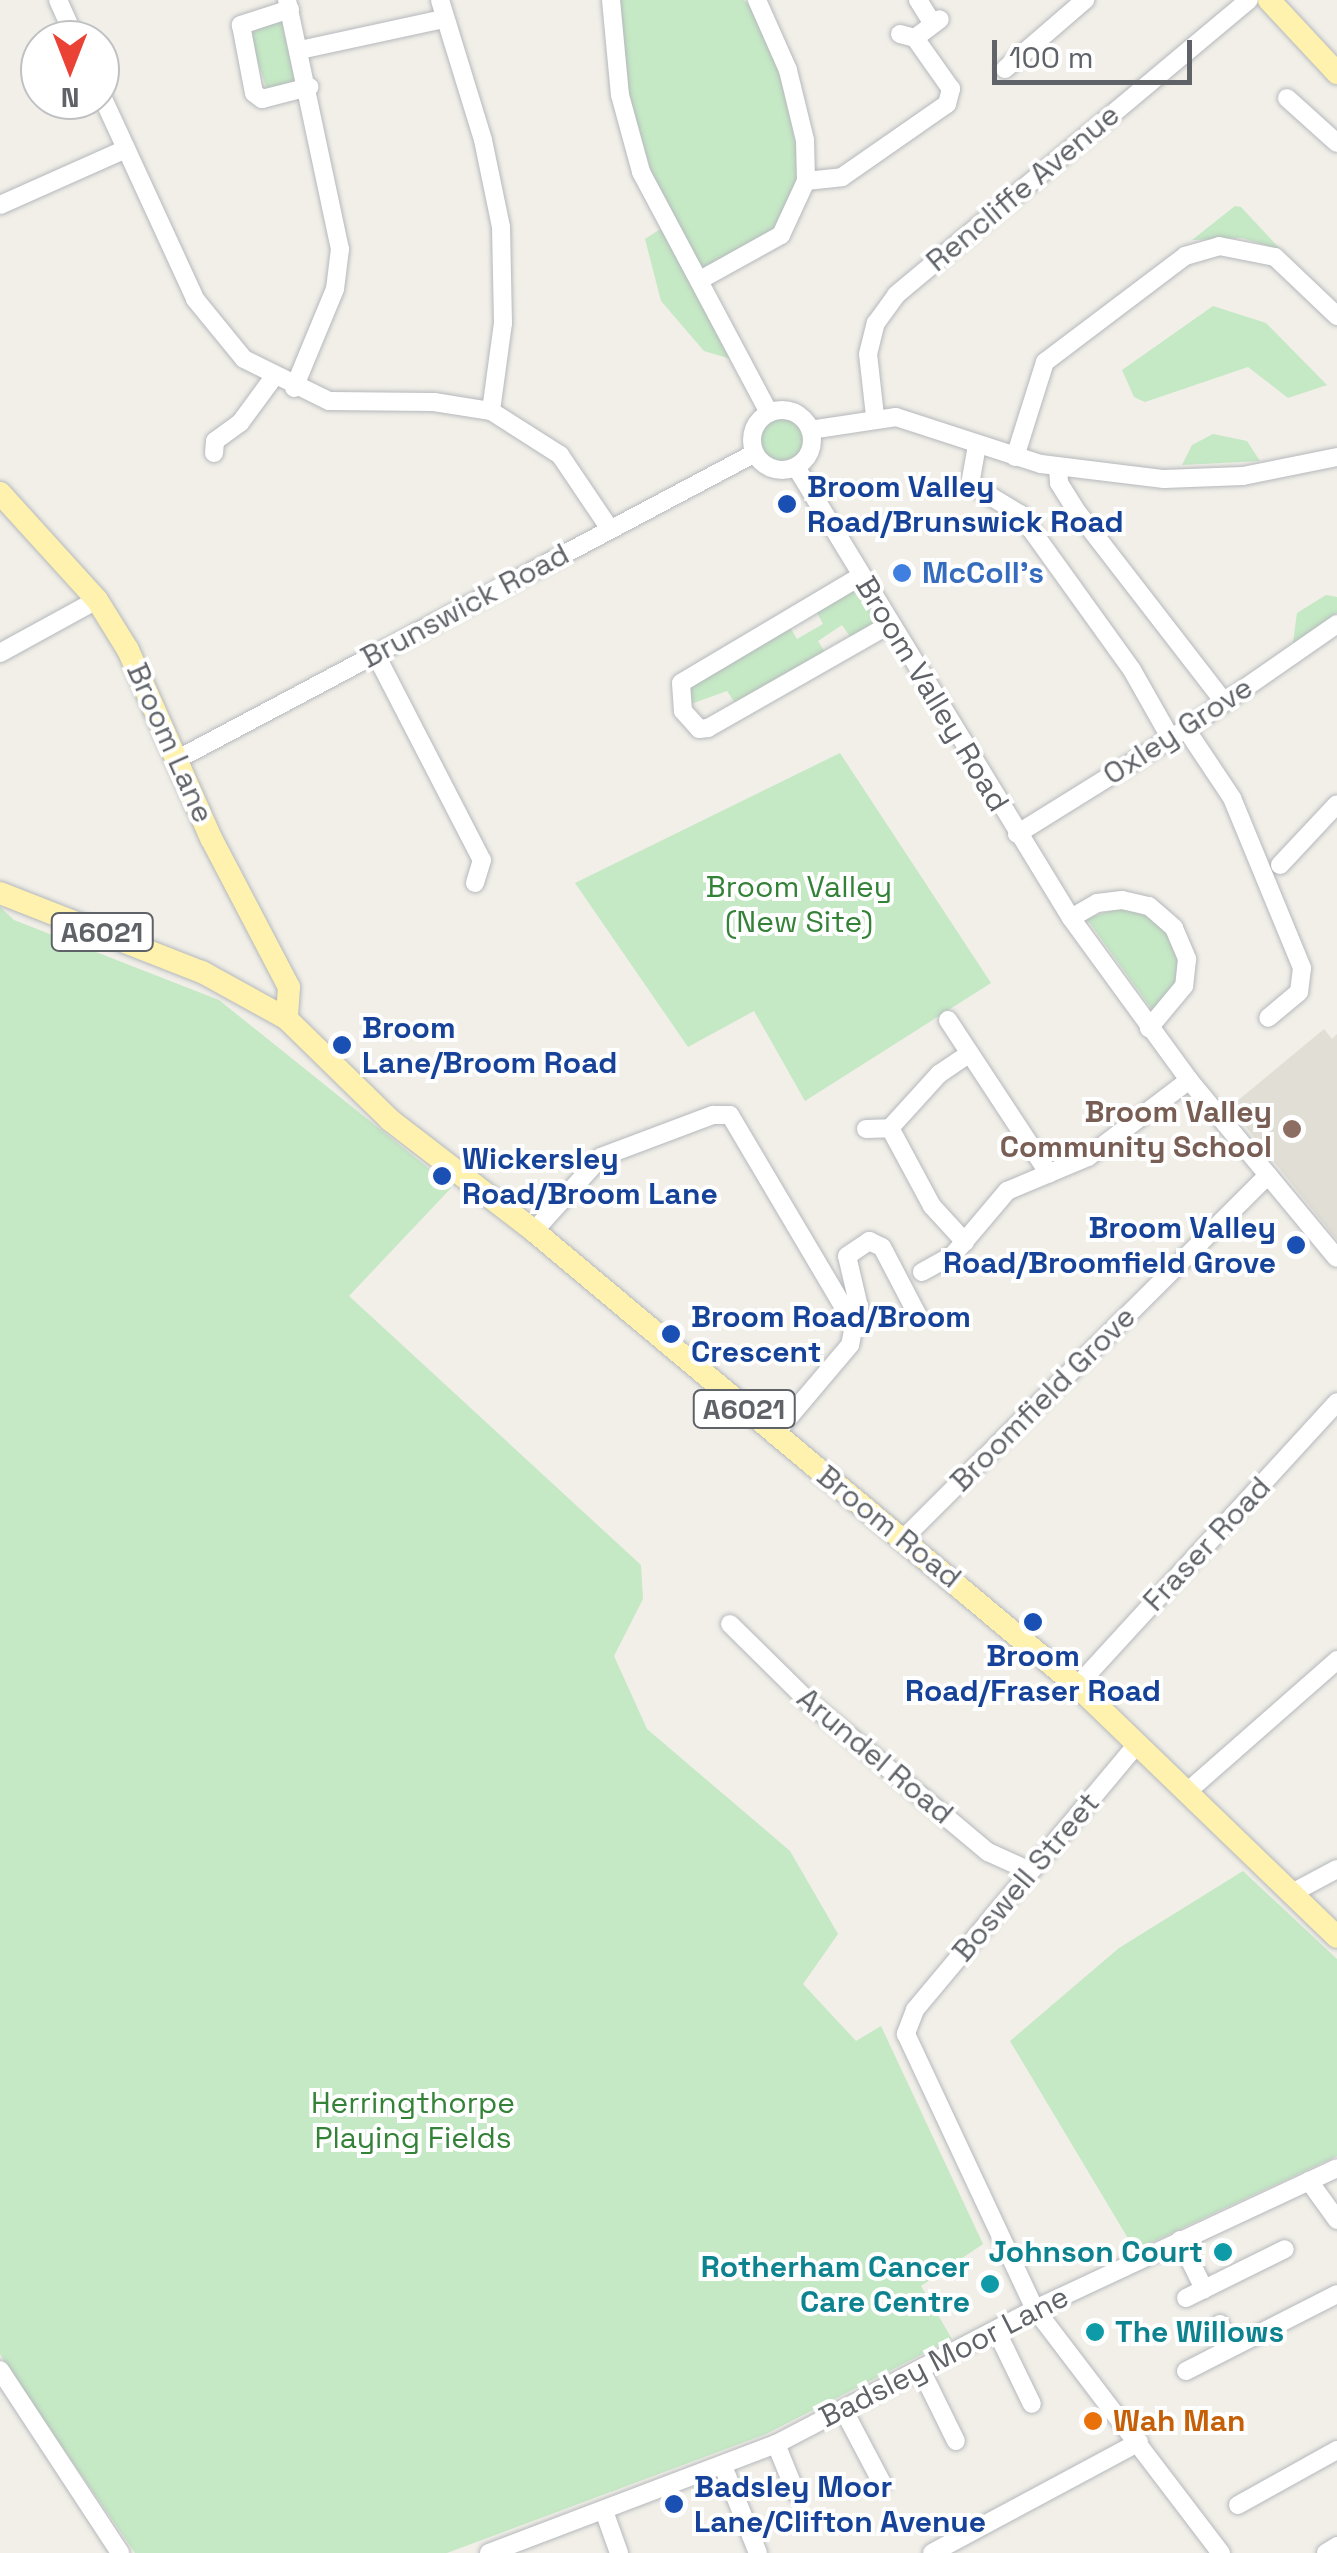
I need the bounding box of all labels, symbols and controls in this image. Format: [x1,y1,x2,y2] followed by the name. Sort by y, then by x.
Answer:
[20,20,120,120] north arrow
[997,20,1197,82] scale bar
[1009,38,1094,77] text: 100 m
[61,80,79,116] text: N
[919,97,1127,279] street label: Rencliffe Avenue
[807,469,1124,540] place label: Broom Valley Road/Brunswick Road
[776,493,798,515] marker: Broom Valley Road/Brunswick Road
[355,536,575,676] street label: Brunswick Road
[922,555,1044,591] place label: McColl's
[891,562,913,584] marker: McColl's
[848,570,1016,818] street label: Broom Valley Road
[119,658,221,828] street label: Broom Lane
[1097,669,1259,793] street label: Oxley Grove
[706,869,892,940] park label: Broom Valley (New Site)
[49,909,154,955] road number: A6021
[362,1010,617,1080] place label: Broom Lane/Broom Road
[331,1034,353,1056] marker: Broom Lane/Broom Road
[1000,1094,1272,1164] place label: Broom Valley Community School
[1281,1118,1303,1140] marker: Broom Valley Community School
[462,1141,718,1212] place label: Wickersley Road/Broom Lane
[431,1165,453,1187] marker: Wickersley Road/Broom Lane
[943,1210,1276,1280] place label: Broom Valley Road/Broomfield Grove
[1285,1234,1307,1256] marker: Broom Valley Road/Broomfield Grove
[691,1299,971,1370] place label: Broom Road/Broom Crescent
[943,1299,1143,1499] street label: Broomfield Grove
[660,1323,682,1345] marker: Broom Road/Broom Crescent
[692,1386,796,1432] road number: A6021
[810,1458,968,1596] street label: Broom Road
[1136,1469,1278,1619] street label: Fraser Road
[1022,1611,1044,1633] marker: Broom Road/Fraser Road
[905,1638,1161,1708] place label: Broom Road/Fraser Road
[790,1680,960,1832] street label: Arundel Road
[945,1785,1107,1969] street label: Boswell Street
[311,2085,515,2156] park label: Herringthorpe Playing Fields
[989,2234,1203,2270] place label: Johnson Court
[1212,2241,1234,2263] marker: Johnson Court
[701,2249,970,2320] place label: Rotherham Cancer Care Centre
[979,2273,1001,2295] marker: Rotherham Cancer Care Centre
[813,2279,1075,2435] street label: Badsley Moor Lane
[1115,2314,1284,2350] place label: The Willows
[1084,2321,1106,2343] marker: The Willows
[1113,2403,1245,2439] place label: Wah Man
[1082,2410,1104,2432] marker: Wah Man
[694,2469,986,2540] place label: Badsley Moor Lane/Clifton Avenue
[663,2493,685,2515] marker: Badsley Moor Lane/Clifton Avenue

